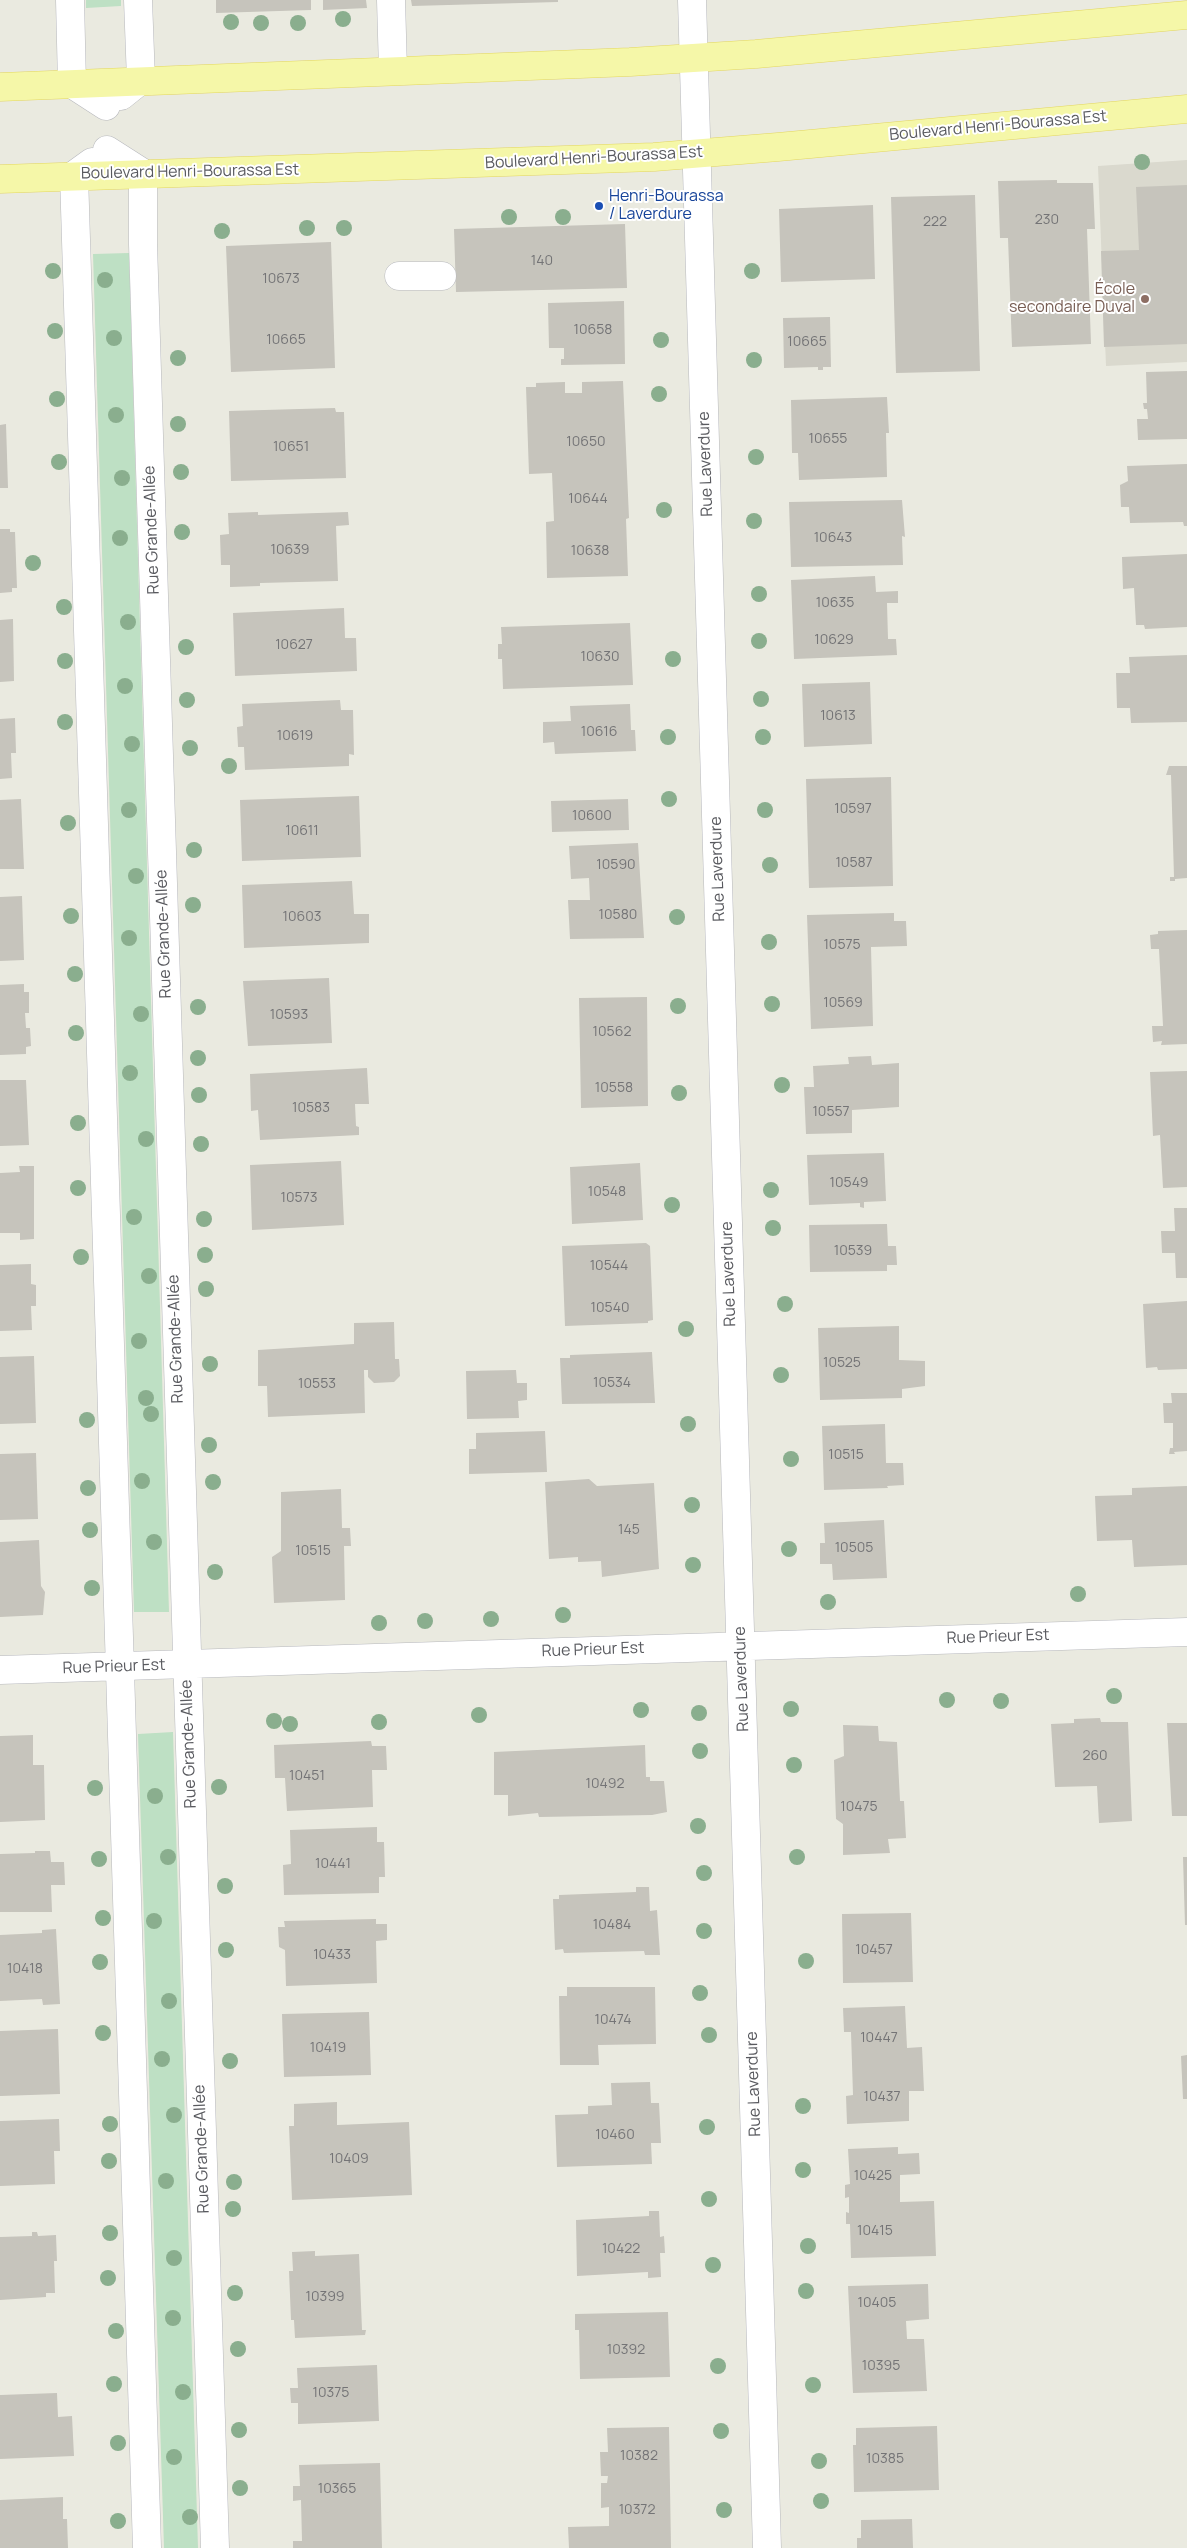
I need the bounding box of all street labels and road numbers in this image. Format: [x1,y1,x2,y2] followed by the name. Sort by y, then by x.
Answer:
[889,107,1107,145] street label: Boulevard Henri-Bourassa Est
[485,143,703,173] street label: Boulevard Henri-Bourassa Est
[81,160,299,184] street label: Boulevard Henri-Bourassa Est
[695,411,717,517] street label: Rue Laverdure
[140,465,164,595] street label: Rue Grande-Allée
[707,816,729,922] street label: Rue Laverdure
[152,869,176,999] street label: Rue Grande-Allée
[718,1221,740,1327] street label: Rue Laverdure
[164,1274,188,1404] street label: Rue Grande-Allée
[731,1626,753,1732] street label: Rue Laverdure
[946,1626,1050,1648] street label: Rue Prieur Est
[541,1639,645,1661] street label: Rue Prieur Est
[62,1656,166,1678] street label: Rue Prieur Est
[177,1679,201,1809] street label: Rue Grande-Allée
[743,2031,765,2137] street label: Rue Laverdure
[190,2084,214,2214] street label: Rue Grande-Allée

